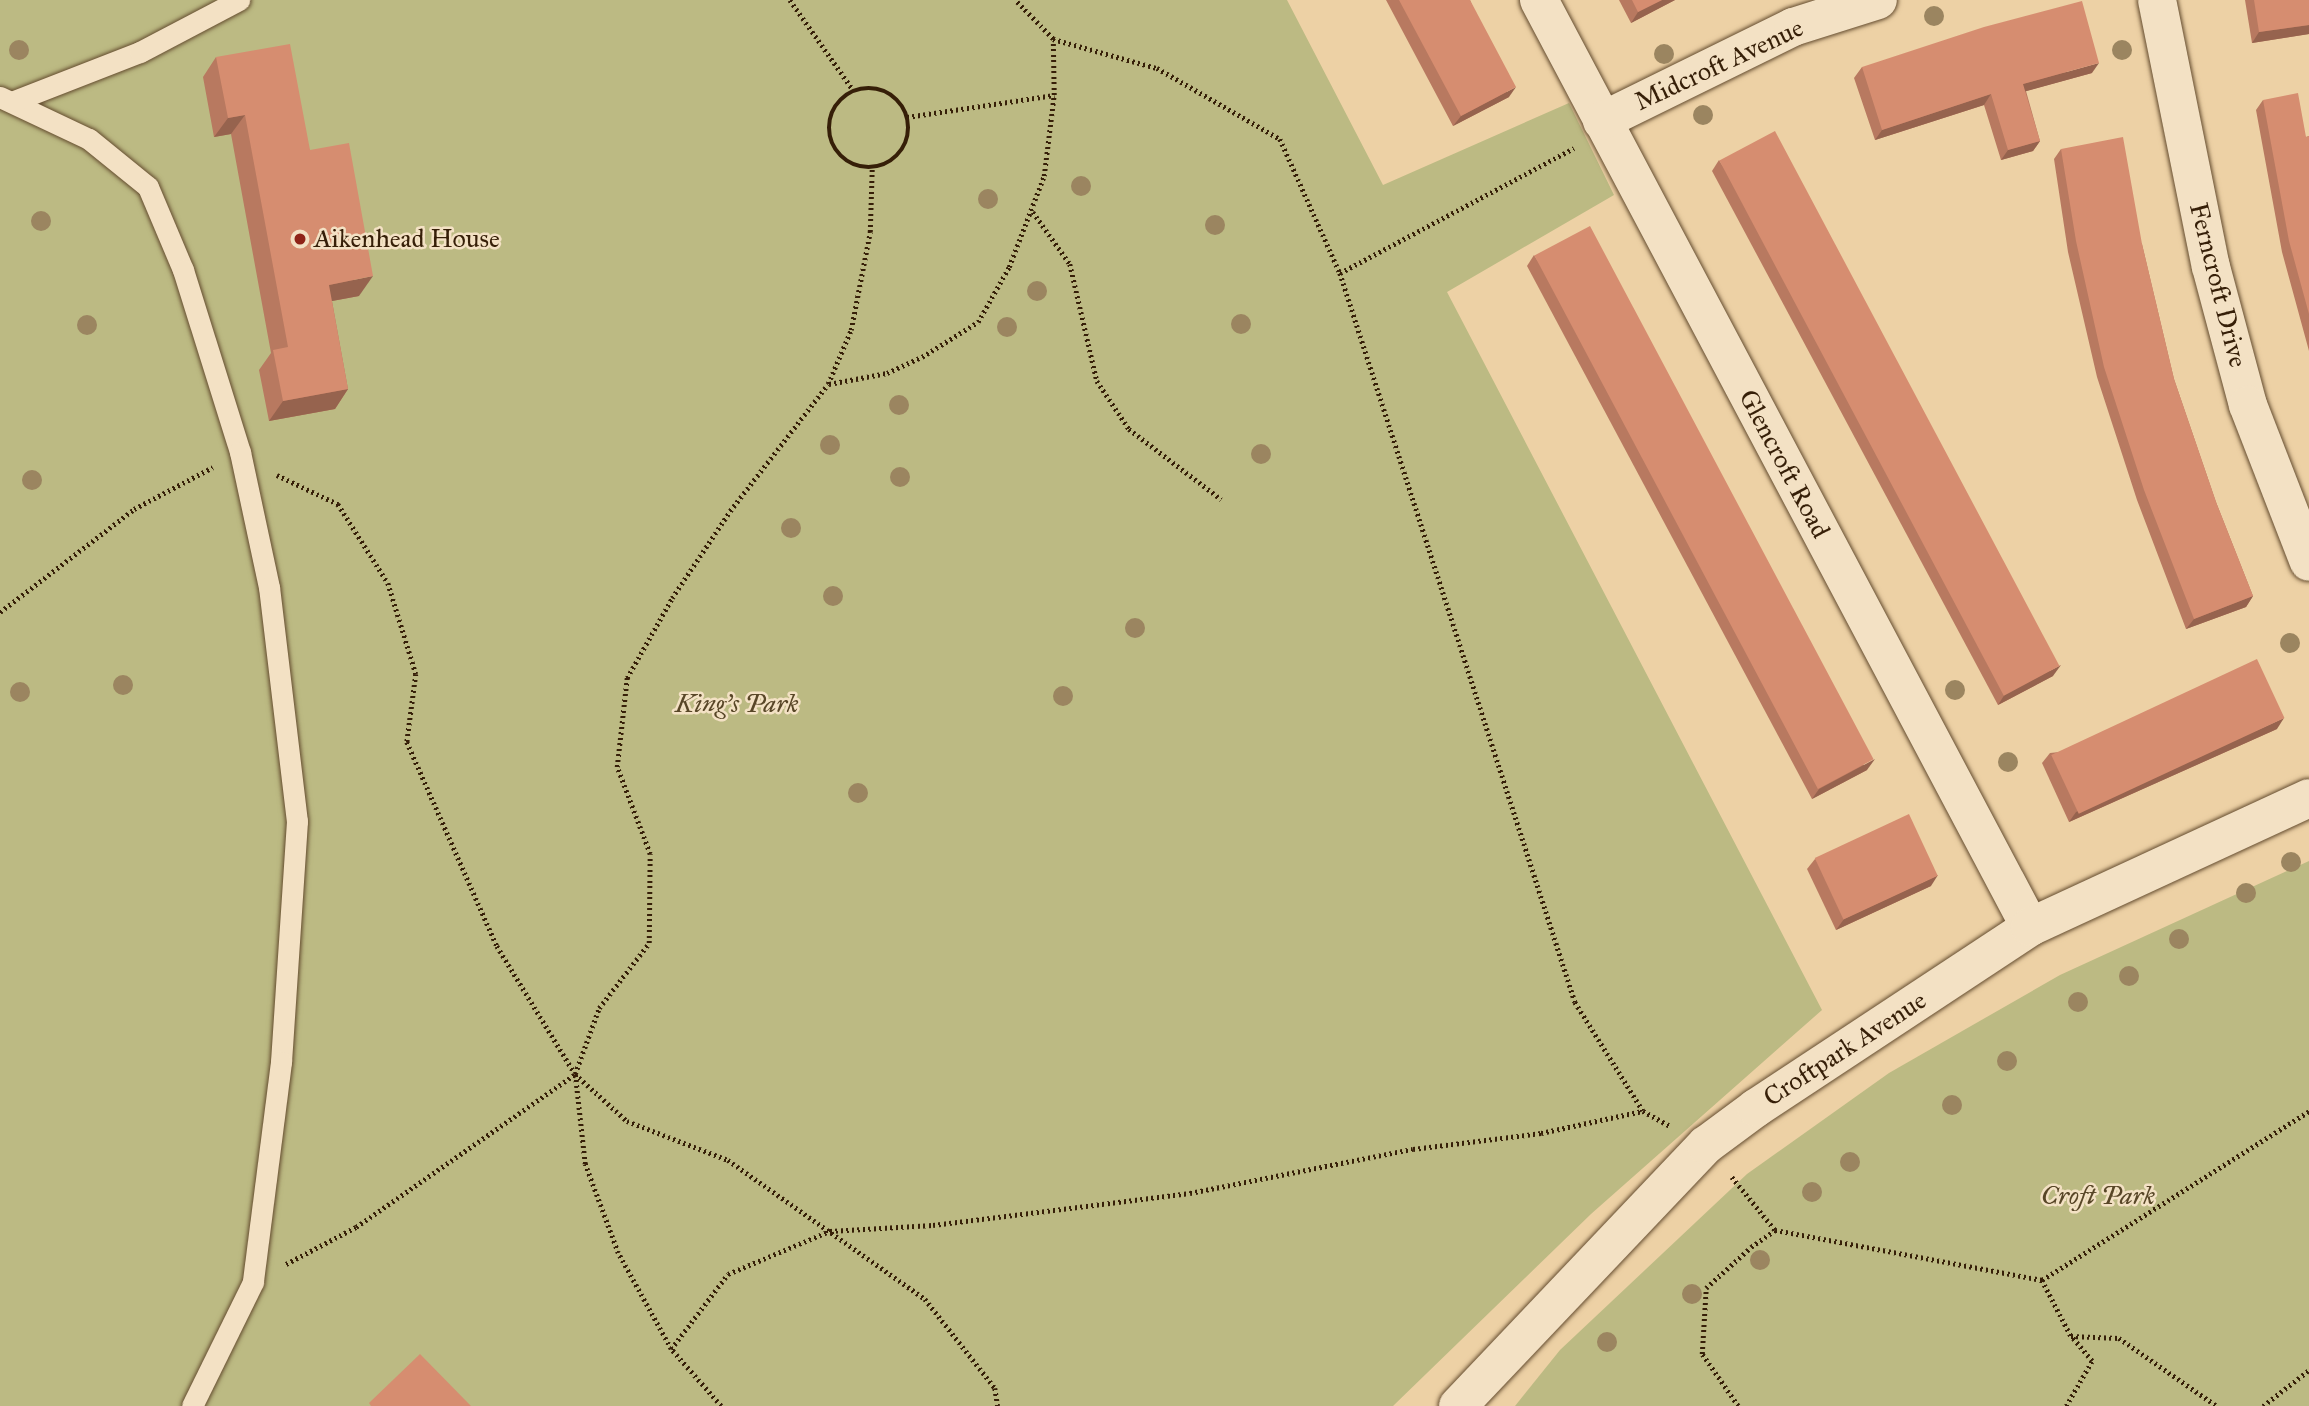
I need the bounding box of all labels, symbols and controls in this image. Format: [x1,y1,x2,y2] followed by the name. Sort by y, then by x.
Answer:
[1630,12,1808,118] street label: Midcroft Avenue
[2182,199,2254,371] street label: Ferncroft Drive
[314,223,500,255] place label: Aikenhead House
[292,231,308,247] marker: Aikenhead House
[1732,384,1836,544] street label: Glencroft Road
[675,688,799,720] park label: King's Park
[1758,985,1932,1113] street label: Croftpark Avenue
[2041,1180,2155,1212] park label: Croft Park

